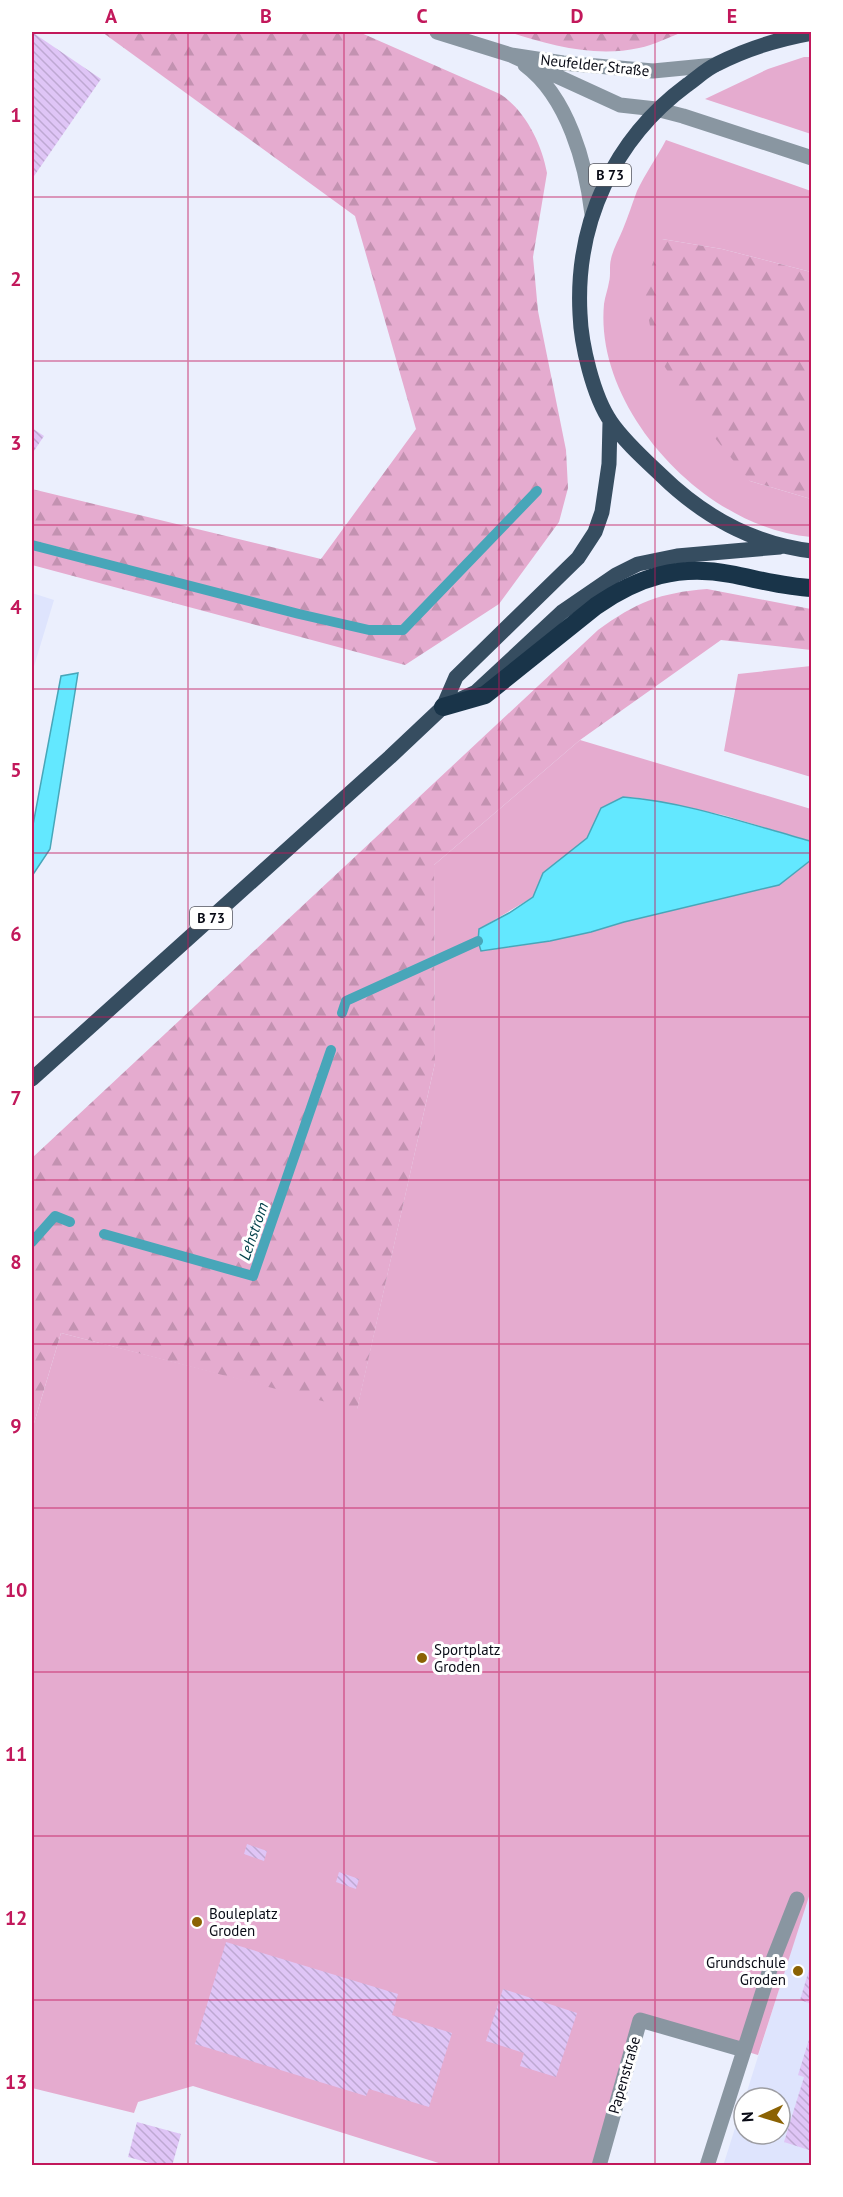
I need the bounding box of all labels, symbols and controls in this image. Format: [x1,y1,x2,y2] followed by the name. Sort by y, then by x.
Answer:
[105,3,118,29] text: A
[260,3,272,29] text: B
[416,3,428,29] text: C
[571,3,584,29] text: D
[727,3,737,29] text: E
[540,50,650,80] street label: Neufelder Straße
[10,102,22,128] text: 1
[589,164,631,186] road number: B 73
[10,266,22,292] text: 2
[10,430,22,456] text: 3
[10,594,22,620] text: 4
[10,757,22,783] text: 5
[190,907,232,929] road number: B 73
[10,921,22,947] text: 6
[10,1085,22,1111] text: 7
[234,1199,272,1263] water label: Lehstrom
[10,1249,22,1275] text: 8
[10,1413,22,1439] text: 9
[5,1577,27,1603] text: 10
[434,1640,500,1676] place label: Sportplatz Groden
[415,1651,429,1665] marker: Sportplatz Groden
[5,1741,27,1767] text: 11
[209,1904,278,1940] place label: Bouleplatz Groden
[5,1905,27,1931] text: 12
[190,1915,204,1929] marker: Bouleplatz Groden
[706,1953,786,1989] place label: Grundschule Groden
[791,1964,805,1978] marker: Grundschule Groden
[604,2034,644,2116] street label: Papenstraße
[5,2069,27,2095] text: 13
[732,2086,792,2146] north arrow
[737,2111,757,2123] text: N

